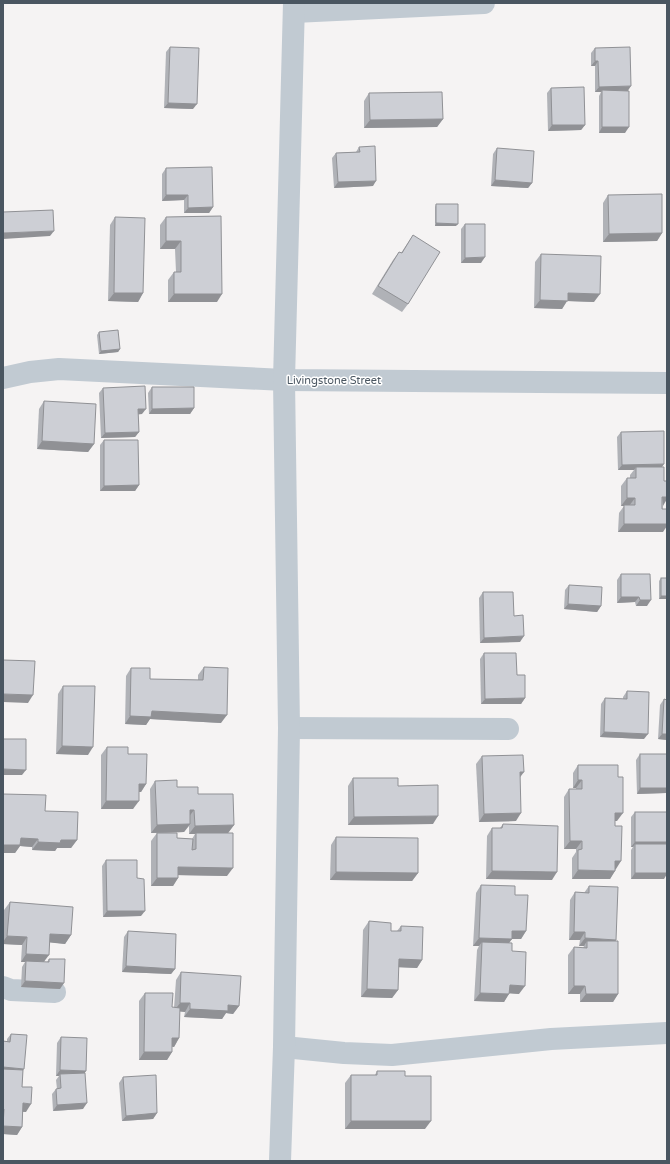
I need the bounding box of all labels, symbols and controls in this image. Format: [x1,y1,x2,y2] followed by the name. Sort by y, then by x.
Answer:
[287,374,381,387] street label: Livingstone Street

